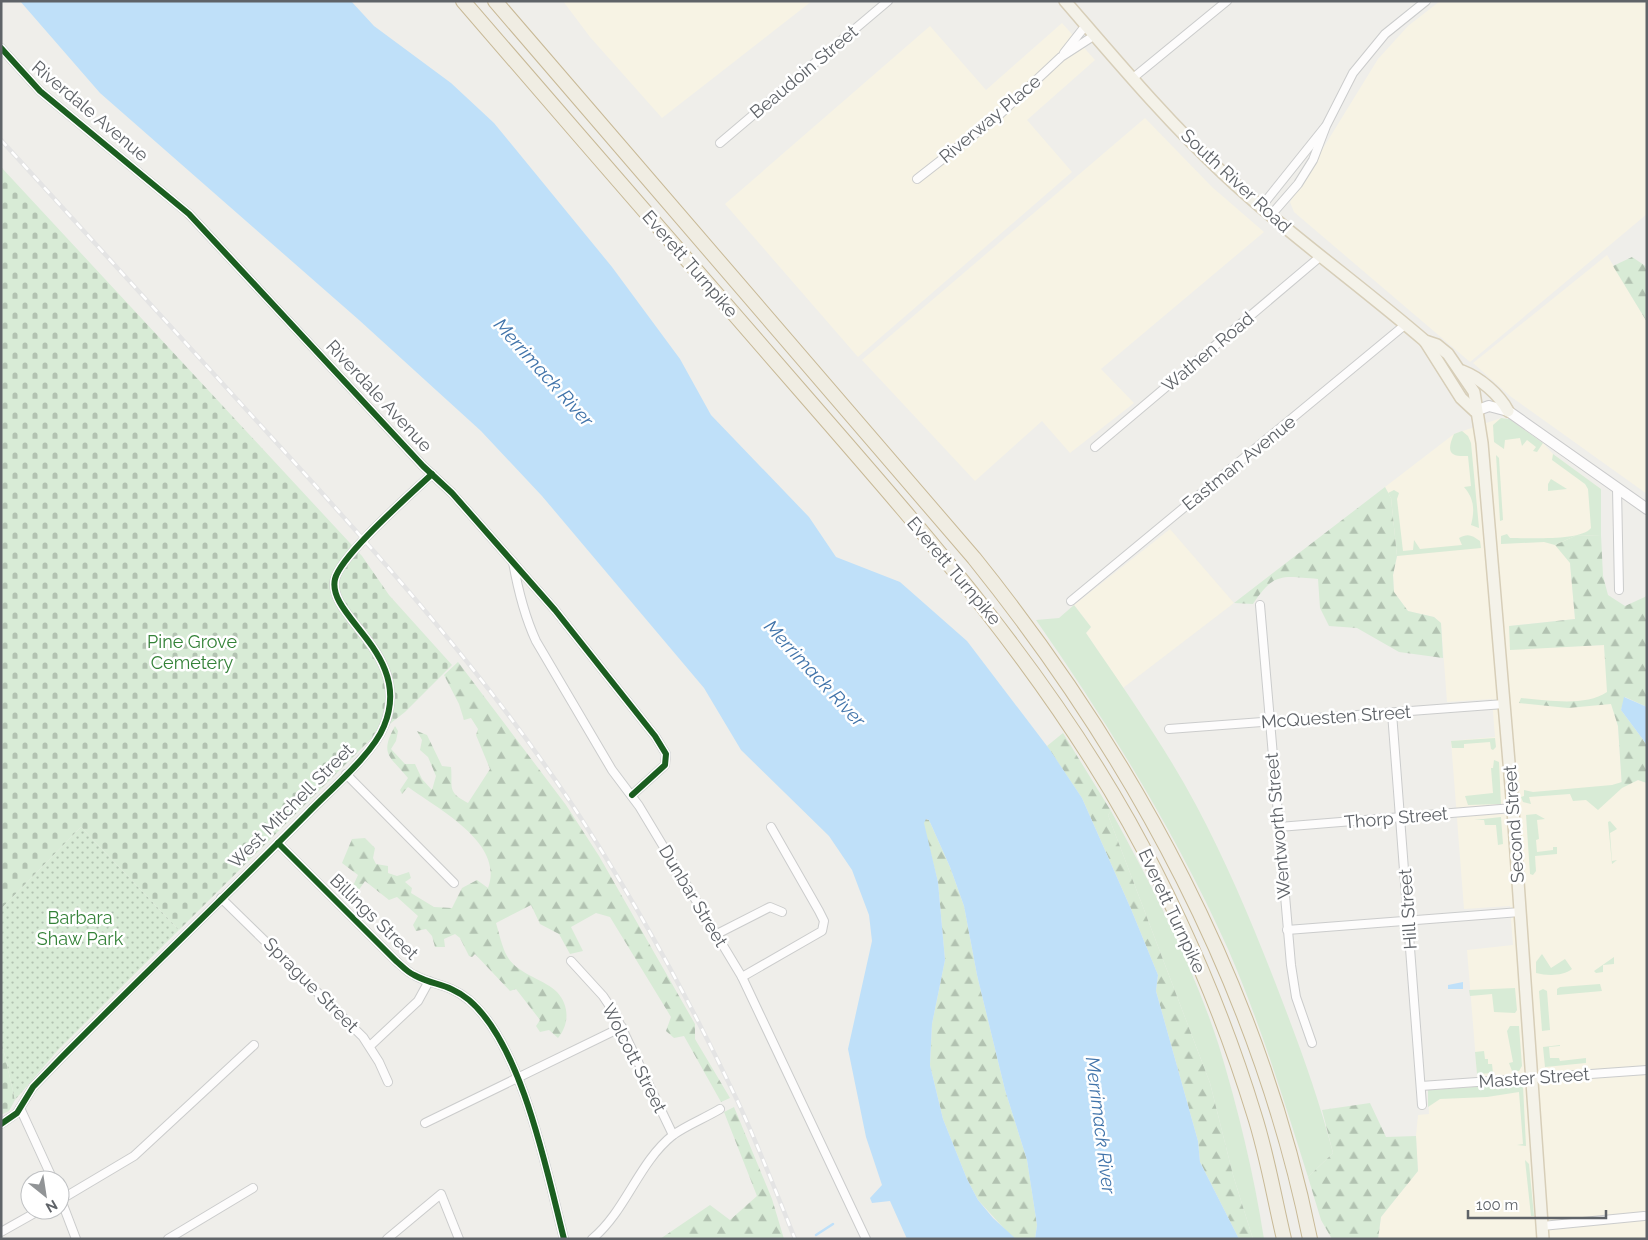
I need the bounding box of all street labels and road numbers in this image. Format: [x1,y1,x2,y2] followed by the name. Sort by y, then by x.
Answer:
[746,21,862,123] street label: Beaudoin Street
[28,56,153,166] street label: Riverdale Avenue
[935,70,1045,167] street label: Riverway Place
[1177,124,1296,237] street label: South River Road
[638,206,743,322] street label: Everett Turnpike
[1158,307,1258,396] street label: Wathen Road
[322,335,437,456] street label: Riverdale Avenue
[1178,410,1300,515] street label: Eastman Avenue
[903,512,1006,629] street label: Everett Turnpike
[1260,701,1412,732] street label: McQuesten Street
[224,739,357,872] street label: West Mitchell Street
[1261,752,1294,900] street label: Wentworth Street
[1499,764,1528,884] street label: Second Street
[1343,803,1449,832] street label: Thorp Street
[655,841,732,951] street label: Dunbar Street
[1134,845,1211,977] street label: Everett Turnpike
[1394,868,1421,950] street label: Hill Street
[326,869,423,964] street label: Billings Street
[260,933,363,1036] street label: Sprague Street
[598,999,671,1116] street label: Wolcott Street
[1478,1063,1590,1092] street label: Master Street

